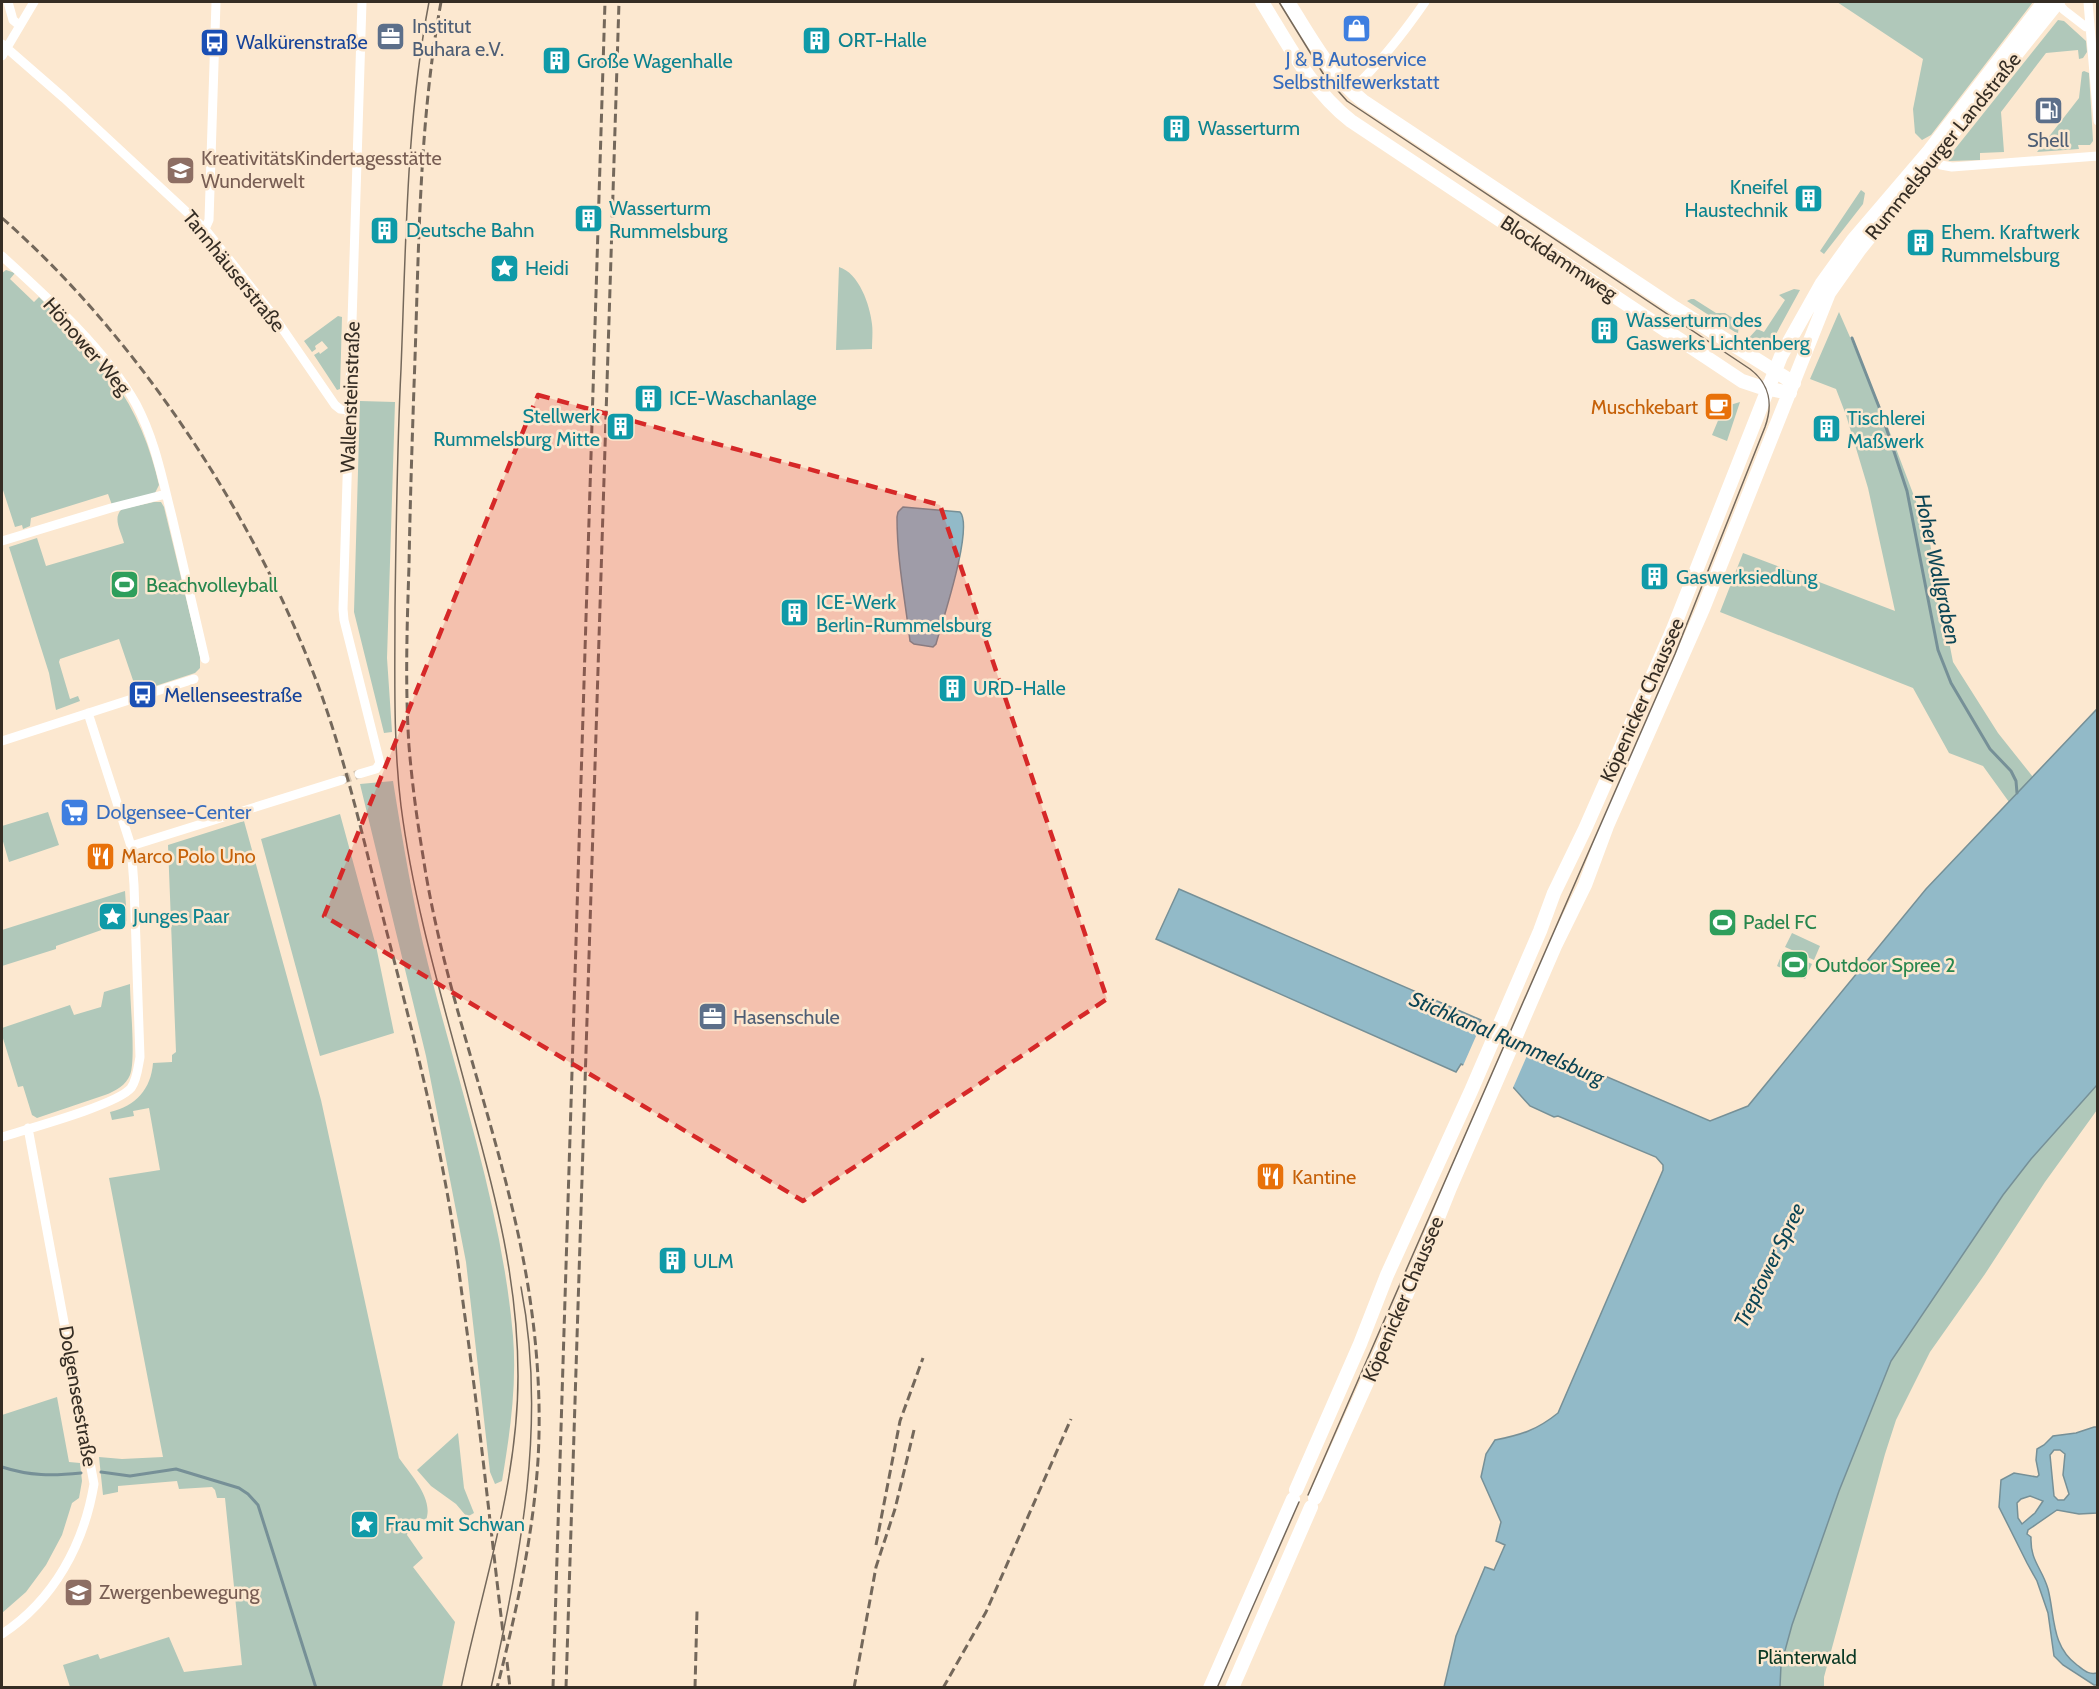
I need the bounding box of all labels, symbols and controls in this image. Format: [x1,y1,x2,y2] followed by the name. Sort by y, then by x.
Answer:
[1340,12,1372,44] shop icon: J & B Autoservice Selbsthilfewerkstatt
[412,14,504,61] place label: Institut Buhara e.V.
[375,21,407,53] office icon: Institut Buhara e.V.
[801,24,833,56] building icon: ORT-Halle
[199,26,231,58] bus stop icon: Walkürenstraße
[838,28,927,52] place label: ORT-Halle
[236,30,368,54] place label: Walkürenstraße
[540,45,572,77] building icon: Große Wagenhalle
[1272,47,1440,94] place label: J & B Autoservice Selbsthilfewerkstatt
[1860,48,2026,244] street label: Rummelsburger Landstraße
[577,49,733,73] place label: Große Wagenhalle
[2032,94,2064,126] fuel station icon: Shell
[1161,112,1193,144] building icon: Wasserturm
[1198,116,1300,140] place label: Wasserturm
[2027,128,2069,152] place label: Shell
[201,146,442,193] place label: KreativitätsKindertagesstätte Wunderwelt
[164,154,196,186] school or university icon: KreativitätsKindertagesstätte Wunderwelt
[1685,175,1788,222] place label: Kneifel Haustechnik
[1793,183,1825,215] building icon: Kneifel Haustechnik
[609,196,728,243] place label: Wasserturm Rummelsburg
[572,203,604,235] building icon: Wasserturm Rummelsburg
[178,205,290,337] street label: Tannhäuserstraße
[1496,210,1623,306] street label: Blockdammweg
[369,214,401,246] building icon: Deutsche Bahn
[406,218,534,242] place label: Deutsche Bahn
[1941,220,2080,267] place label: Ehem. Kraftwerk Rummelsburg
[1904,227,1936,259] building icon: Ehem. Kraftwerk Rummelsburg
[488,252,520,284] place icon: Heidi
[525,256,569,280] place label: Heidi
[38,293,136,400] street label: Hönower Weg
[1626,308,1811,355] place label: Wasserturm des Gaswerks Lichtenberg
[1589,315,1621,347] building icon: Wasserturm des Gaswerks Lichtenberg
[335,321,365,473] street label: Wallensteinstraße
[632,382,664,414] building icon: ICE-Waschanlage
[669,386,817,410] place label: ICE-Waschanlage
[1703,391,1735,423] cafe icon: Muschkebart
[1591,395,1698,419] place label: Muschkebart
[433,404,600,451] place label: Stellwerk Rummelsburg Mitte
[1847,406,1925,453] place label: Tischlerei Maßwerk
[605,411,637,443] building icon: Stellwerk Rummelsburg Mitte
[1810,413,1842,445] building icon: Tischlerei Maßwerk
[1910,491,1966,647] water label: Hoher Wallgraben
[1639,561,1671,593] building icon: Gaswerksiedlung
[1676,565,1818,589] place label: Gaswerksiedlung
[109,569,141,601] sports icon: Beachvolleyball
[146,573,278,597] place label: Beachvolleyball
[816,590,993,637] place label: ICE-Werk Berlin-Rummelsburg
[779,597,811,629] building icon: ICE-Werk Berlin-Rummelsburg
[1595,614,1689,786] street label: Köpenicker Chaussee
[936,672,968,704] building icon: URD-Halle
[973,676,1066,700] place label: URD-Halle
[127,679,159,711] bus stop icon: Mellenseestraße
[164,683,302,707] place label: Mellenseestraße
[59,796,91,828] supermarket icon: Dolgensee-Center
[96,800,252,824] place label: Dolgensee-Center
[84,840,116,872] restaurant icon: Marco Polo Uno
[121,844,256,868] place label: Marco Polo Uno
[96,900,128,932] place icon: Junges Paar
[132,904,230,928] place label: Junges Paar
[1706,906,1738,938] sports icon: Padel FC
[1743,910,1817,934] place label: Padel FC
[1778,949,1810,981] sports icon: Outdoor Spree 2
[1815,953,1956,977] place label: Outdoor Spree 2
[1406,986,1609,1091] water label: Stichkanal Rummelsburg
[696,1001,728,1033] office icon: Hasenschule
[733,1005,840,1029] place label: Hasenschule
[1255,1161,1287,1193] restaurant icon: Kantine
[1292,1165,1356,1189] place label: Kantine
[1728,1199,1810,1331] water label: Treptower Spree
[1357,1213,1449,1385] street label: Köpenicker Chaussee
[656,1245,688,1277] building icon: ULM
[693,1249,734,1273] place label: ULM
[54,1324,102,1468] street label: Dolgenseestraße
[348,1508,380,1540] place icon: Frau mit Schwan
[385,1512,525,1536] place label: Frau mit Schwan
[62,1576,94,1608] school or university icon: Zwergenbewegung
[99,1580,260,1604] place label: Zwergenbewegung
[1757,1645,1857,1669] park label: Plänterwald

